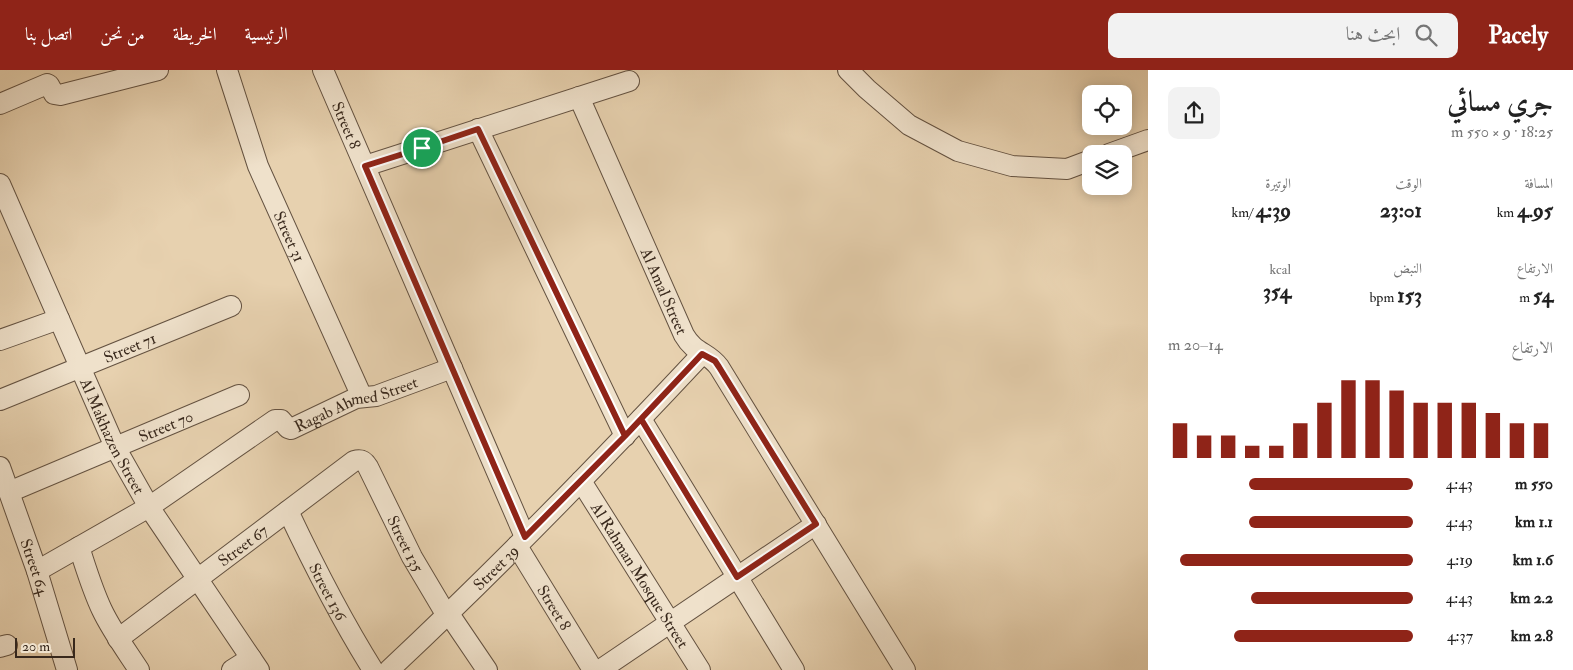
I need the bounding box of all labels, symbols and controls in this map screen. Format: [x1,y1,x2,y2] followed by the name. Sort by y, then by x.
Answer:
[1108,13,1458,58] search box
[1488,20,1548,51] text: Pacely
[1412,21,1440,49] icon: search
[1346,22,1400,46] text: ابحث هنا
[25,23,72,46] text: اتصل بنا
[100,23,145,46] text: من نحن
[173,23,217,46] text: الخريطة
[245,23,288,46] text: الرئيسية
[1082,85,1132,195] map controls
[1082,85,1132,135] button: locate
[1447,85,1553,120] text: جري مسائي
[1168,87,1220,139] button: share
[327,99,365,153] street label: Street 8
[1451,122,1553,142] text: 18:25 · 9 × 550 m
[401,127,443,169] pin
[408,134,436,162] icon: arrive
[1082,145,1132,195] button: layers
[1265,175,1291,192] text: الوتيرة
[1395,175,1422,192] text: الوقت
[1524,175,1553,192] text: المسافة
[1256,197,1291,224] text: 4:39
[1380,197,1422,224] text: 23:01
[1517,197,1553,224] text: 4.95
[1232,204,1256,221] text: /km
[1497,204,1517,221] text: km
[269,208,309,265] street label: Street 31
[635,244,692,338] street label: Al Amal Street
[1393,260,1422,277] text: النبض
[1517,260,1553,277] text: الارتفاع
[1270,261,1291,278] text: kcal
[1263,278,1291,305] text: 354
[1397,282,1422,309] text: 153
[1533,282,1553,309] text: 54
[1370,289,1397,306] text: bpm
[1519,289,1533,306] text: m
[101,329,159,368] street label: Street 71
[1168,335,1223,355] text: 14–20 m
[1511,338,1553,358] text: الارتفاع
[291,372,421,437] street label: Ragab Ahmed Street
[75,374,149,498] street label: Al Makhazen Street
[136,406,196,447] street label: Street 70
[1446,474,1473,494] text: 4:43
[1515,474,1553,494] text: 550 m
[585,498,693,652] street label: Al Rahman Mosque Street
[382,512,428,576] street label: Street 135
[1446,512,1473,532] text: 4:43
[1515,512,1553,532] text: 1.1 km
[214,520,273,571] street label: Street 67
[15,536,53,599] street label: Street 64
[469,541,523,595] street label: Street 39
[1447,550,1473,570] text: 4:19
[1513,550,1553,570] text: 1.6 km
[304,560,351,625] street label: Street 136
[532,582,575,635] street label: Street 8
[1446,588,1473,608] text: 4:43
[1510,588,1553,608] text: 2.2 km
[1447,626,1473,646] text: 4:37
[1511,626,1553,646] text: 2.8 km
[15,635,75,658] scale bar
[22,638,50,655] text: 20 m

